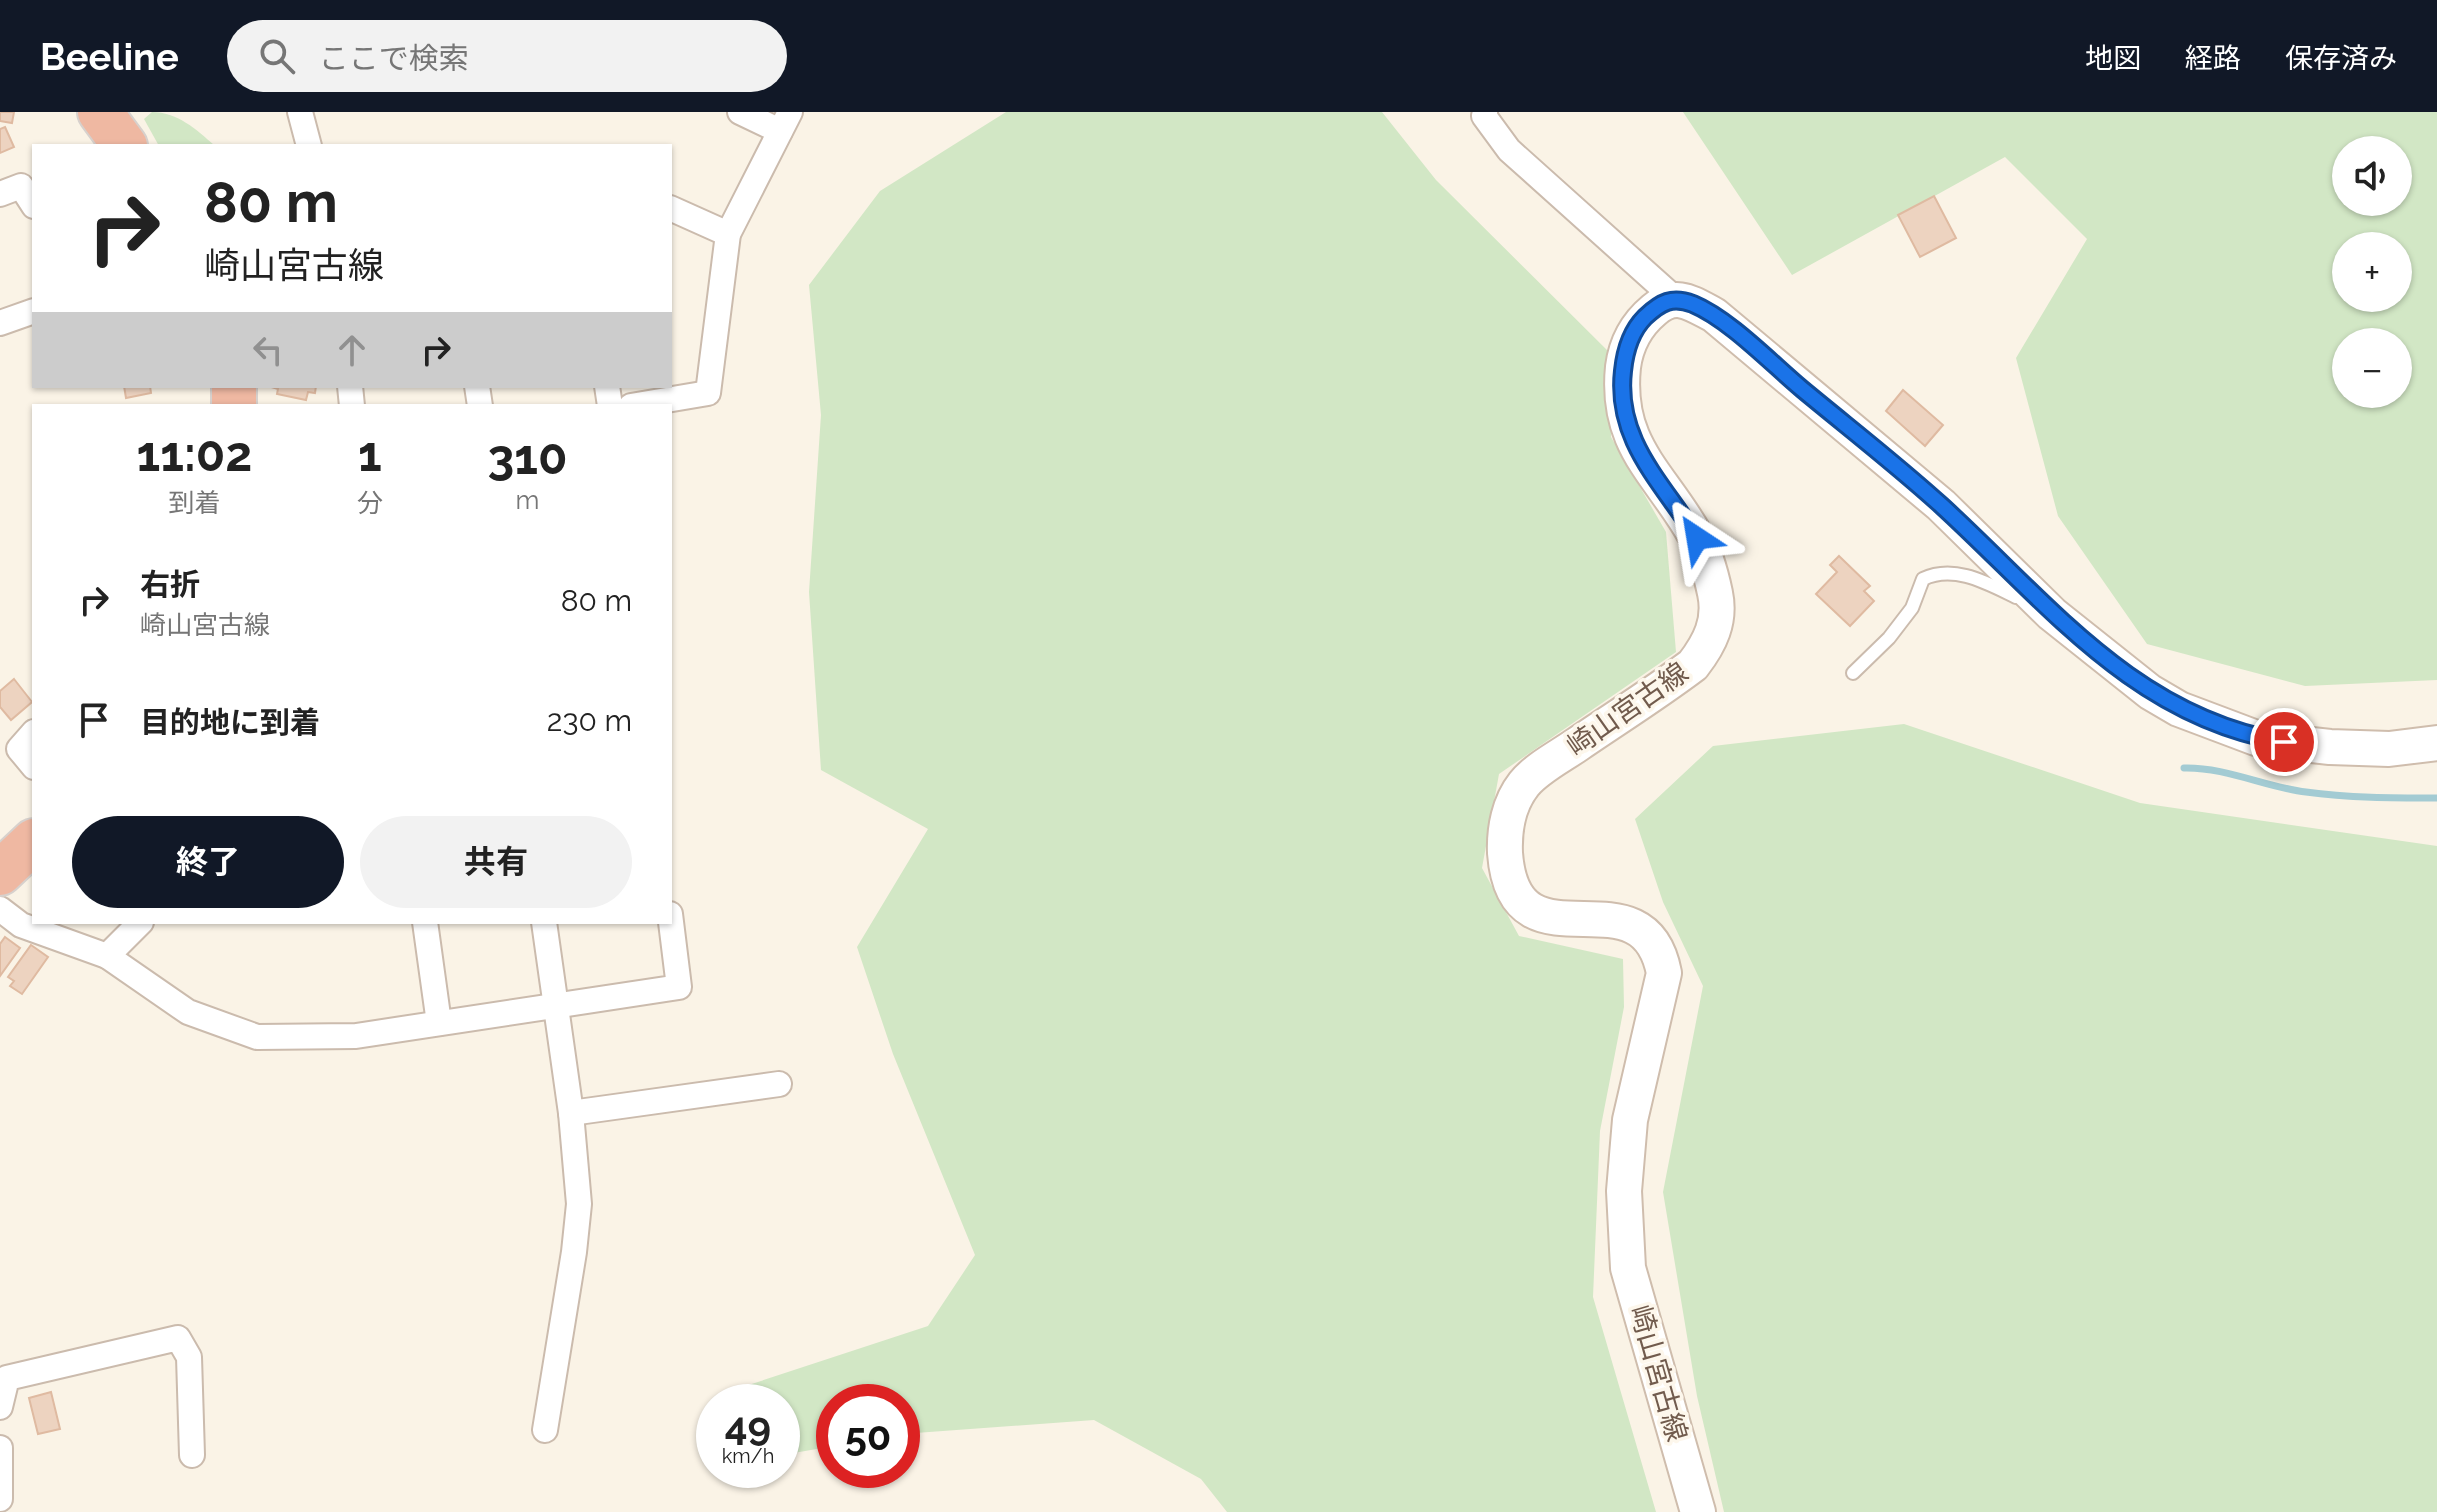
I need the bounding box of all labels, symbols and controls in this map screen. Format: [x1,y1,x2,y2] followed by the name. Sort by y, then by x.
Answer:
[227,20,787,92] search box
[40,34,179,79] text: Beeline
[255,34,299,78] icon: search
[319,41,469,76] text: ここで検索
[2085,42,2141,75] text: 地図
[2185,42,2241,75] text: 経路
[2285,42,2397,75] text: 保存済み
[2332,136,2412,408] map controls
[2332,136,2412,216] button: sound
[204,169,338,235] text: 80 m
[72,176,176,280] icon: right
[2332,232,2412,312] button: +
[204,244,384,286] text: 崎山宮古線
[246,328,290,372] icon: left
[330,328,374,372] icon: ahead
[414,328,458,372] icon: right
[2332,328,2412,408] button: −
[137,426,252,482] text: 11:02
[358,426,382,482] text: 1
[487,429,567,485] text: 310
[516,485,539,515] text: m
[168,488,220,518] text: 到着
[357,488,383,518] text: 分
[1655,496,1739,580] position arrow
[140,567,200,602] text: 右折
[72,578,116,622] icon: right
[561,583,632,618] text: 80 m
[140,610,270,640] text: 崎山宮古線
[1560,656,1694,763] street label: 崎山宮古線
[72,698,116,742] icon: arrive
[547,703,632,738] text: 230 m
[140,705,320,740] text: 目的地に到着
[2250,708,2318,776] pin
[2262,720,2306,764] icon: arrive
[72,816,344,908] button: 終了
[360,816,632,908] button: 共有
[1623,1301,1694,1445] street label: 崎山宮古線
[816,1384,920,1488] speed limit sign: 50
[725,1402,771,1449] text: 49
[722,1444,774,1468] text: km/h

